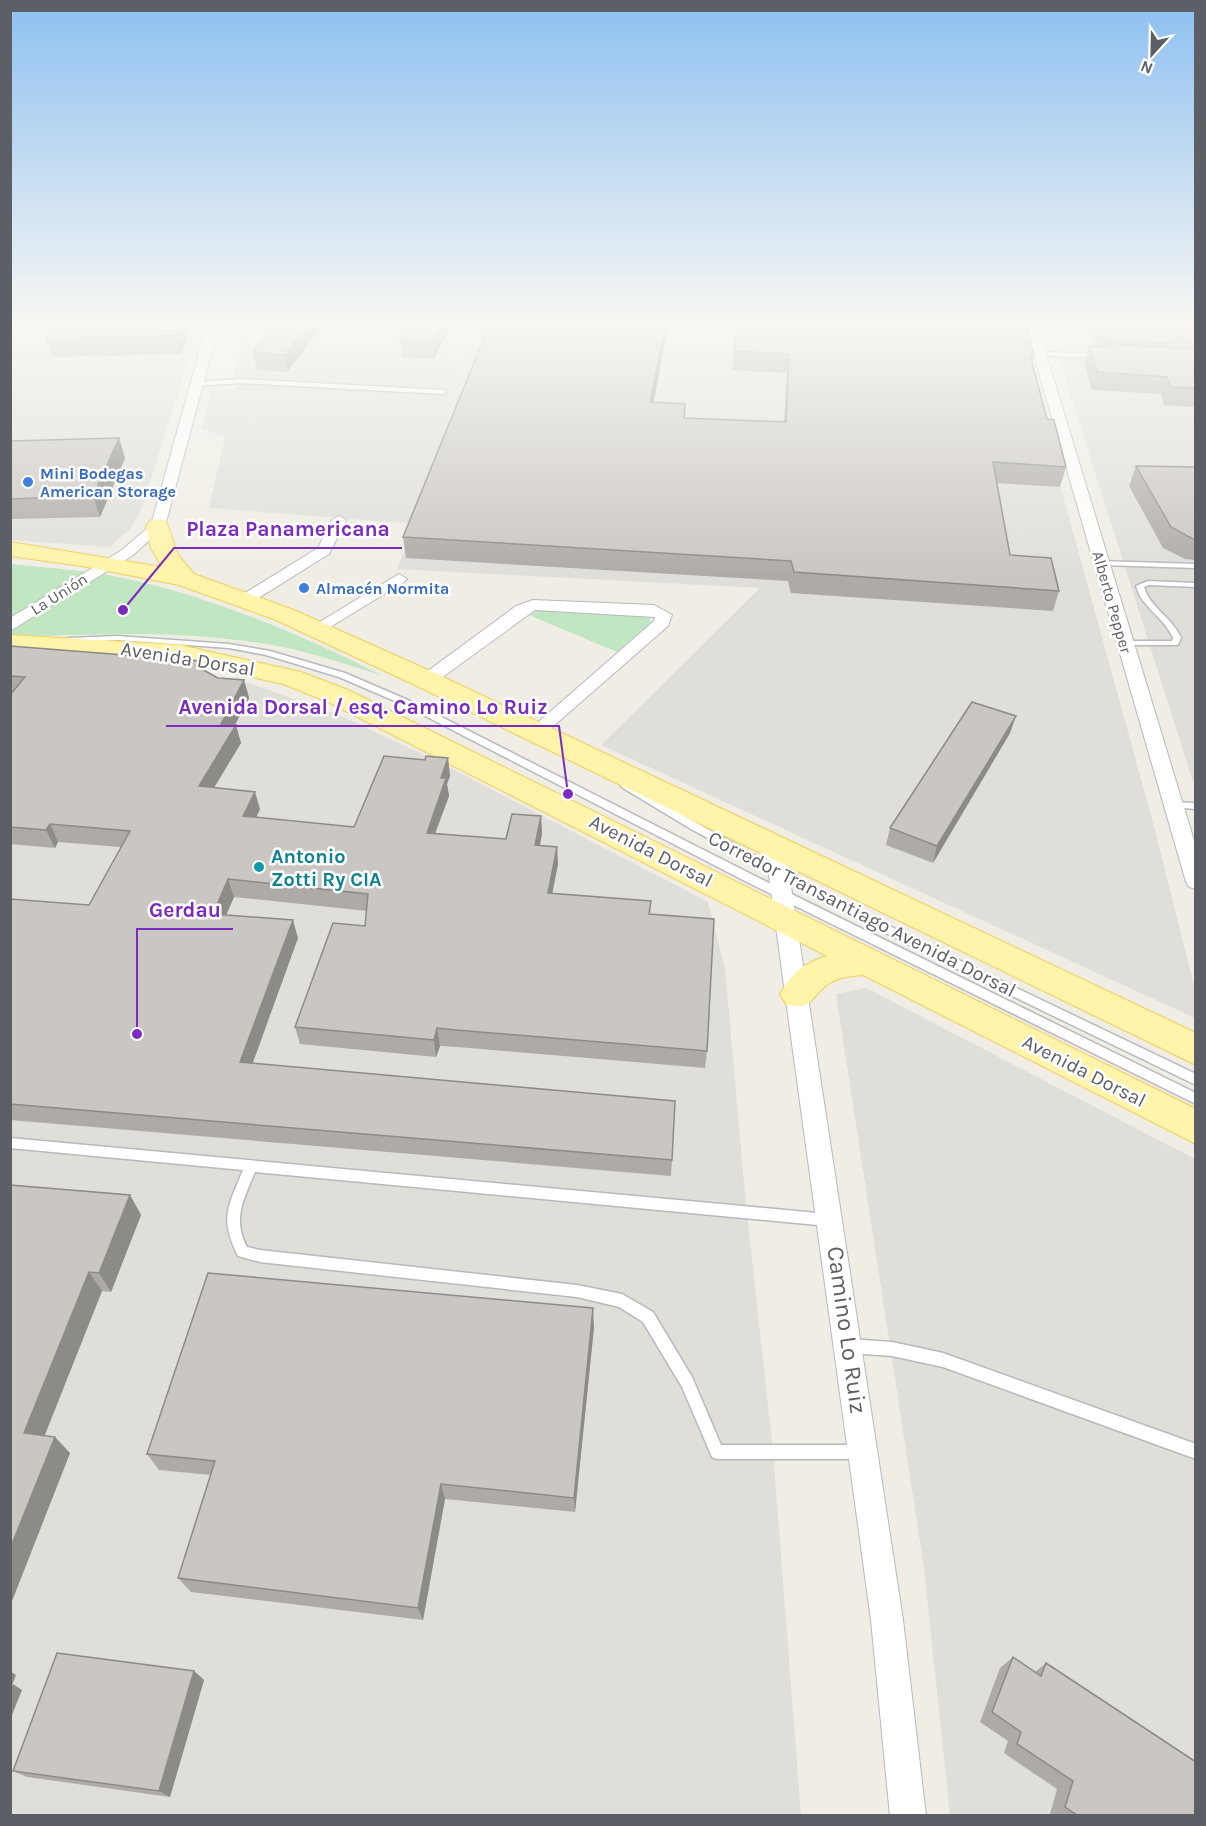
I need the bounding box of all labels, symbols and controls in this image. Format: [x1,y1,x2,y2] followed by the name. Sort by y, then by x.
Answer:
[1122,24,1182,84] north arrow
[1138,56,1155,78] text: N
[40,464,176,501] place label: Mini Bodegas American Storage
[21,475,35,489] marker: Mini Bodegas American Storage
[174,509,402,548] callout: Plaza Panamericana
[186,517,390,541] text: Plaza Panamericana
[1088,549,1136,656] street label: Alberto Pepper
[27,569,91,619] street label: La Unión
[316,579,449,598] place label: Almacén Normita
[297,581,311,595] marker: Almacén Normita
[119,637,257,681] street label: Avenida Dorsal
[166,687,559,726] callout: Avenida Dorsal / esq. Camino Lo Ruiz
[178,695,548,720] text: Avenida Dorsal / esq. Camino Lo Ruiz
[585,810,717,892] street label: Avenida Dorsal
[704,826,1020,1002] street label: Corredor Transantiago Avenida Dorsal
[271,845,382,891] place label: Antonio Zotti Ry CIA
[252,860,266,874] marker: Antonio Zotti Ry CIA
[137,890,233,929] callout: Gerdau
[149,898,221,922] text: Gerdau
[1018,1030,1150,1112] street label: Avenida Dorsal
[821,1245,873,1415] street label: Camino Lo Ruiz

